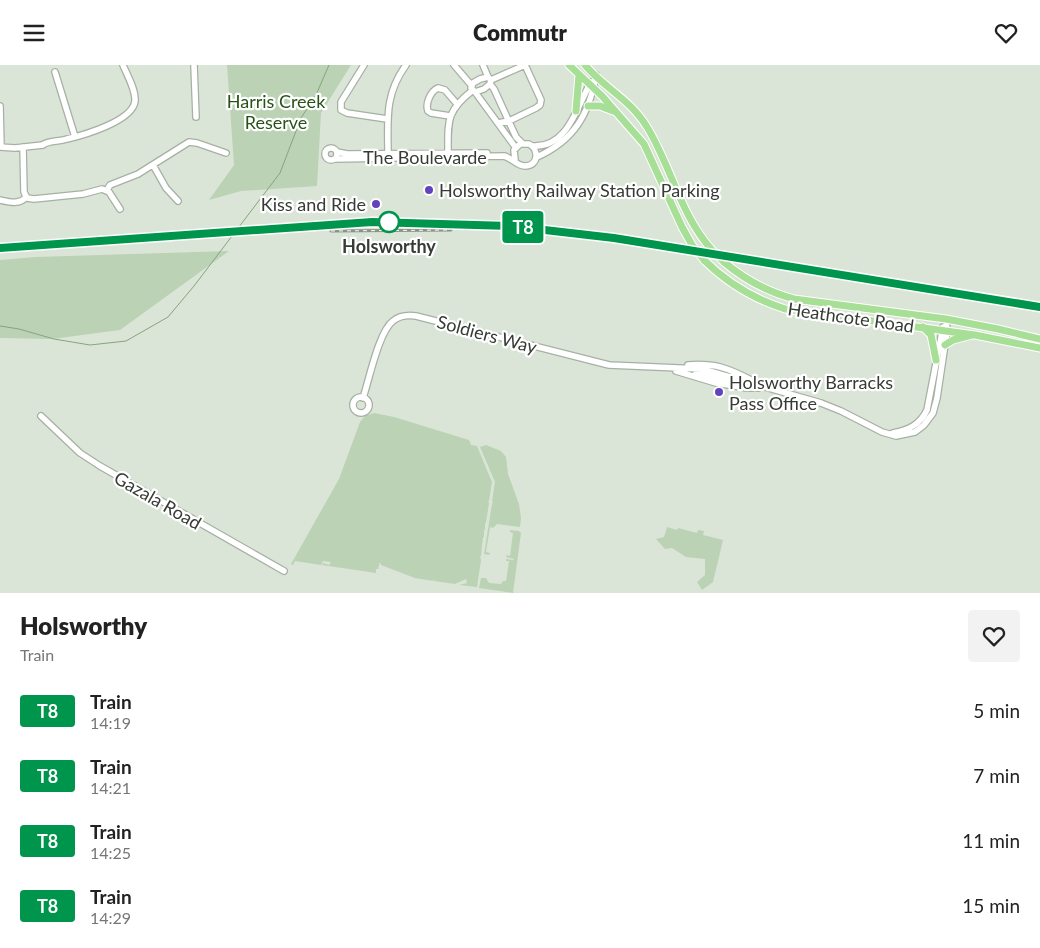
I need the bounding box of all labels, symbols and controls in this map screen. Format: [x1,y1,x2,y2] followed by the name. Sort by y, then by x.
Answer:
[20,19,48,47] icon: menu
[473,19,567,46] text: Commutr
[992,19,1020,47] icon: heart
[227,90,326,133] park label: Harris Creek Reserve
[363,146,487,168] street label: The Boulevarde
[439,179,720,201] place label: Holsworthy Railway Station Parking
[423,184,435,196] marker: Holsworthy Railway Station Parking
[261,193,366,215] place label: Kiss and Ride
[370,198,382,210] marker: Kiss and Ride
[378,211,400,233] marker: Holsworthy
[500,211,546,243] line badge: T8
[512,216,534,238] text: T8
[342,235,436,257] place label: Holsworthy
[786,297,916,337] street label: Heathcote Road
[435,310,540,358] street label: Soldiers Way
[729,371,893,414] place label: Holsworthy Barracks Pass Office
[713,386,725,398] marker: Holsworthy Barracks Pass Office
[111,466,205,534] street label: Gazala Road
[968,610,1020,662] button: heart
[20,611,147,640] text: Holsworthy
[20,645,54,664] text: Train
[90,690,132,713] text: Train
[973,699,1020,722] text: 5 min
[37,700,58,722] text: T8
[90,713,131,732] text: 14:19
[90,755,132,778] text: Train
[973,764,1020,787] text: 7 min
[37,765,58,787] text: T8
[90,778,131,797] text: 14:21
[90,820,132,843] text: Train
[962,829,1020,852] text: 11 min
[37,830,58,852] text: T8
[90,843,131,862] text: 14:25
[90,885,132,908] text: Train
[962,894,1020,917] text: 15 min
[37,895,58,917] text: T8
[90,908,131,927] text: 14:29

